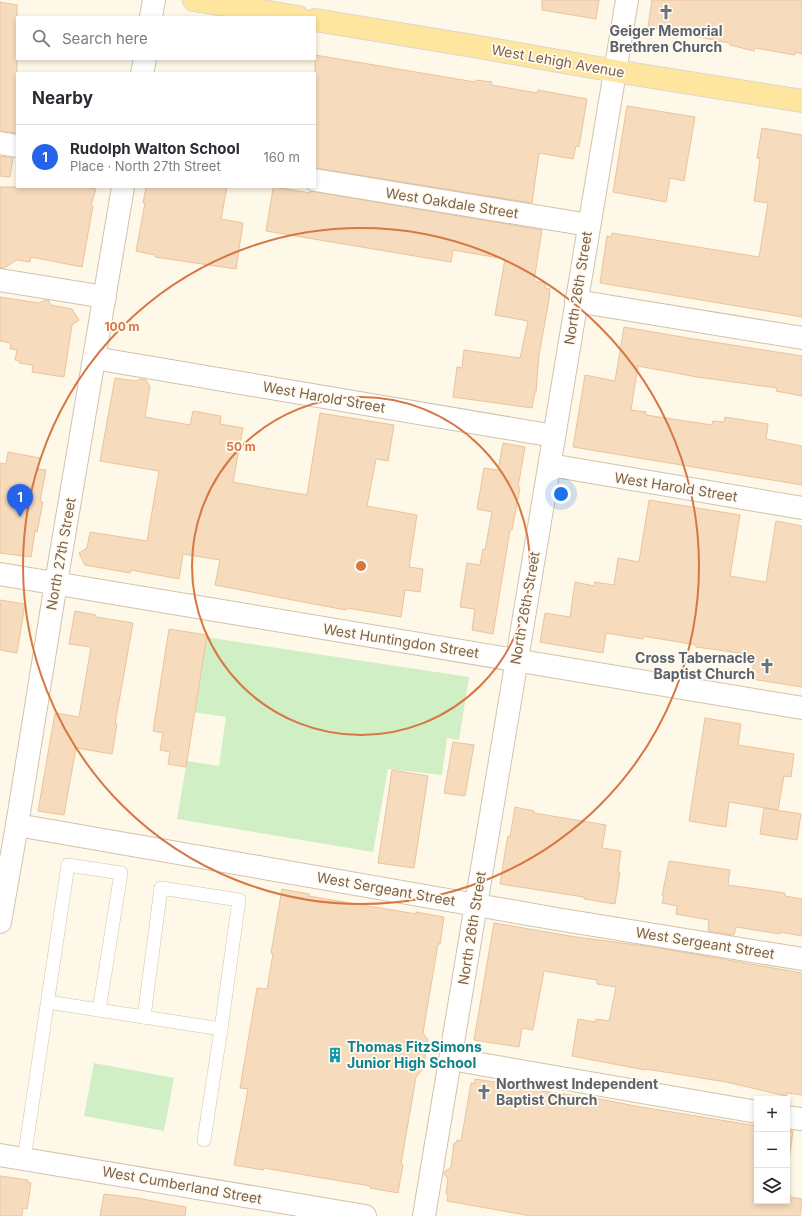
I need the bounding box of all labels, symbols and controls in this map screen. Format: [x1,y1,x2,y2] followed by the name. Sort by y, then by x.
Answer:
[657,3,675,21] church icon: Geiger Memorial Brethren Church
[16,16,316,60] search box
[609,22,723,55] place label: Geiger Memorial Brethren Church
[30,27,52,49] icon: search
[62,29,148,48] text: Search here
[490,40,626,81] street label: West Lehigh Avenue
[32,88,93,108] text: Nearby
[70,139,240,158] text: Rudolph Walton School
[42,149,48,165] text: 1
[263,149,300,165] text: 160 m
[70,158,221,174] text: Place · North 27th Street
[384,184,520,221] street label: West Oakdale Street
[560,230,595,346] street label: North 26th Street
[104,319,140,334] text: 100 m
[261,377,387,416] street label: West Harold Street
[226,439,256,454] text: 50 m
[613,468,739,505] street label: West Harold Street
[7,484,33,517] pin: 1
[551,484,571,504] your location
[42,496,79,612] street label: North 27th Street
[506,550,543,666] street label: North 26th Street
[354,559,368,573] centre of rings
[322,620,481,661] street label: West Huntingdon Street
[635,649,755,682] place label: Cross Tabernacle Baptist Church
[758,657,776,675] church icon: Cross Tabernacle Baptist Church
[315,868,457,909] street label: West Sergeant Street
[454,870,489,986] street label: North 26th Street
[634,923,776,962] street label: West Sergeant Street
[347,1038,482,1071] place label: Thomas FitzSimons Junior High School
[326,1046,344,1064] building icon: Thomas FitzSimons Junior High School
[496,1075,658,1108] place label: Northwest Independent Baptist Church
[475,1083,493,1101] church icon: Northwest Independent Baptist Church
[754,1096,790,1204] map controls
[754,1096,790,1132] button: +
[754,1132,790,1168] button: −
[101,1162,264,1207] street label: West Cumberland Street
[754,1168,790,1204] button: layers

